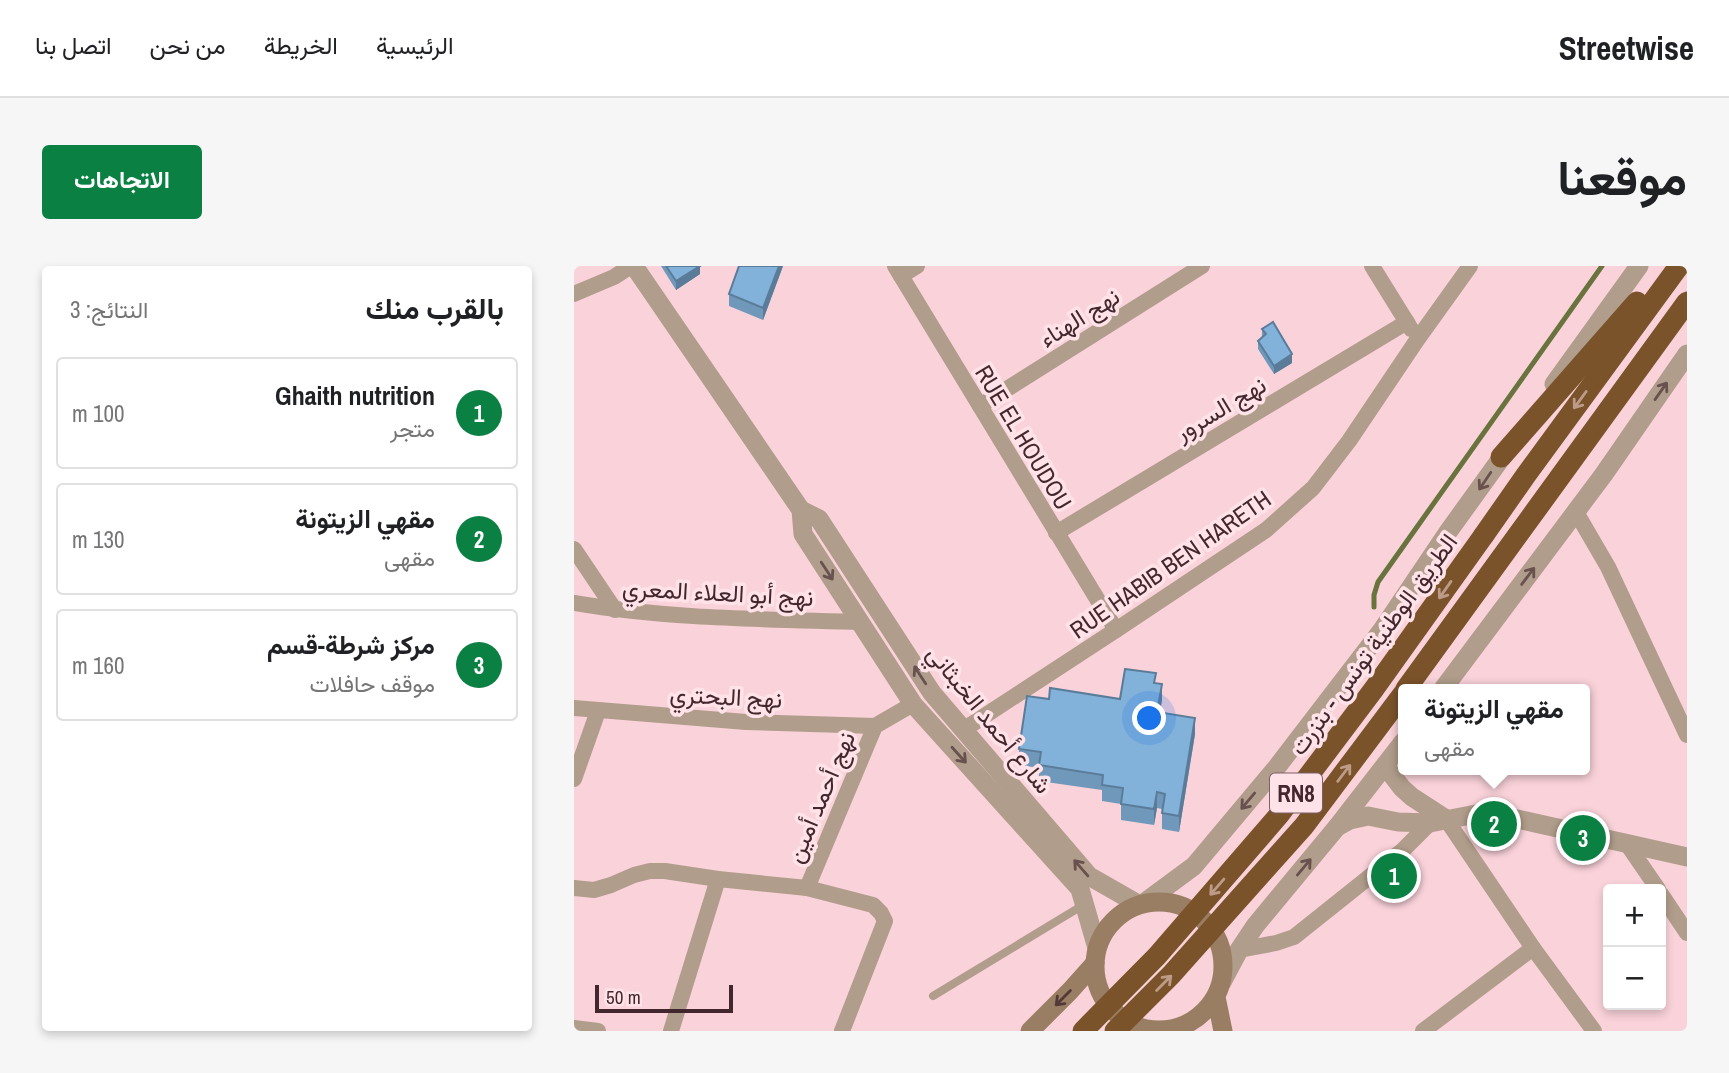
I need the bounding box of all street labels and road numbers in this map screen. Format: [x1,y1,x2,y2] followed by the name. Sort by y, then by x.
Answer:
[1033,280,1126,356] street label: نهج الهناء
[968,359,1080,515] street label: RUE EL HOUDOU
[1167,368,1273,450] street label: نهج السرور
[1063,483,1277,645] street label: RUE HABIB BEN HARETH
[1282,527,1464,761] street label: الطريق الوطنية تونس - بنزرت
[621,571,815,617] street label: نهج أبو العلاء المعري
[917,638,1060,802] street label: شارع أحمد الخبثاني
[669,677,783,719] street label: نهج البحتري
[778,726,864,868] street label: نهج أحمد أمين
[1270,774,1322,813] road number: RN8

